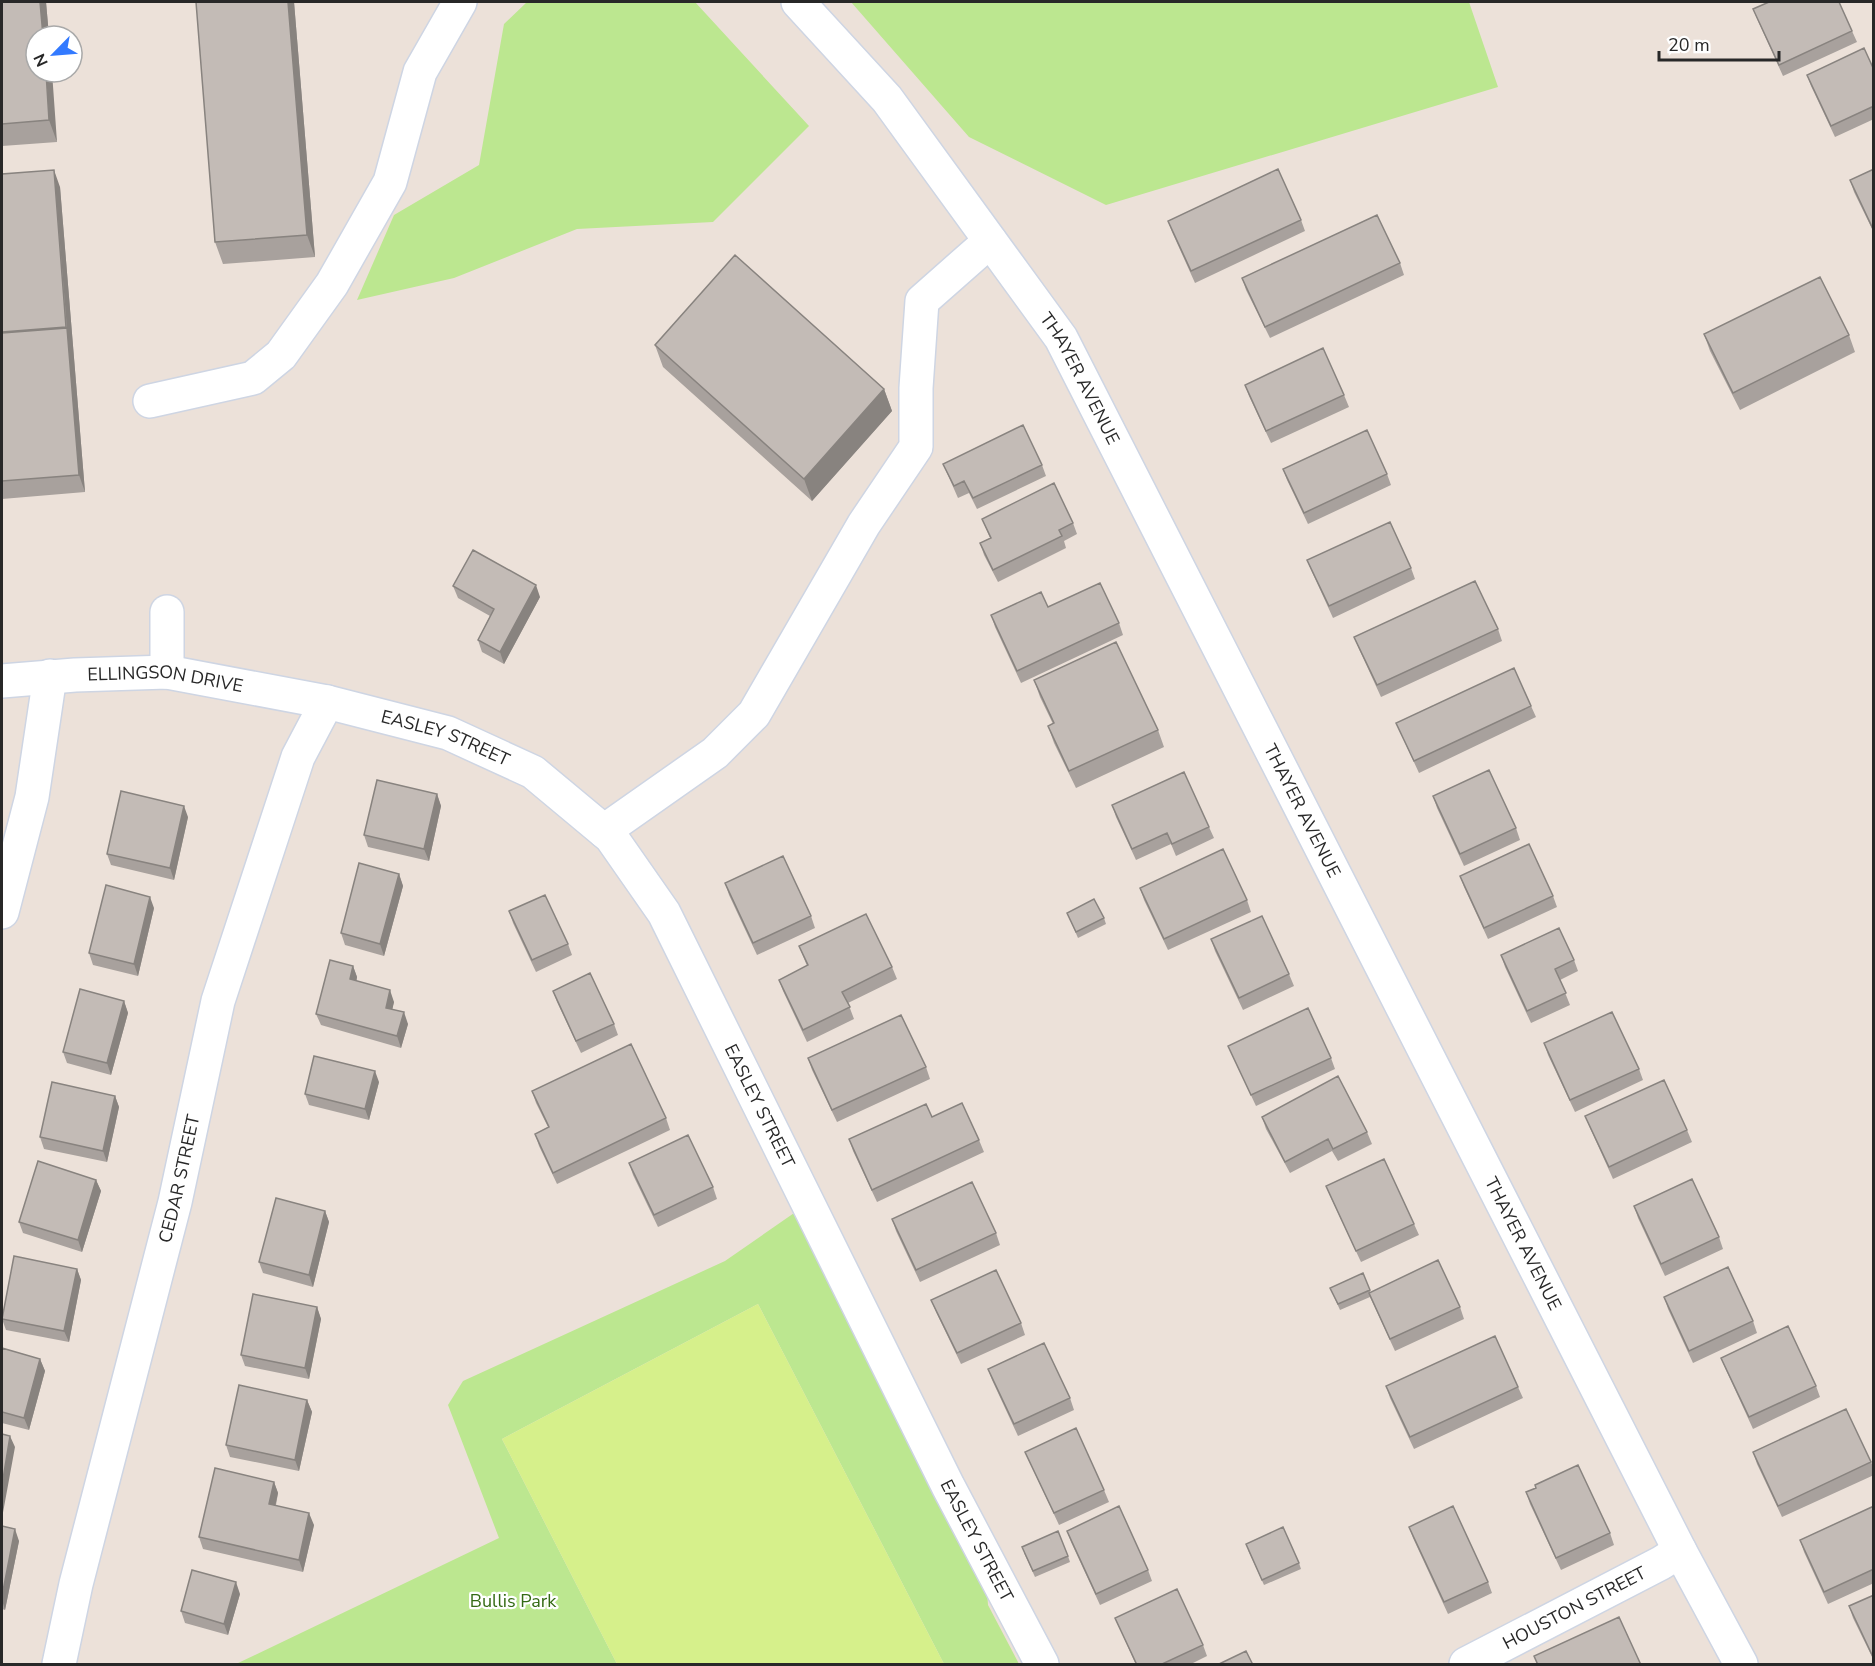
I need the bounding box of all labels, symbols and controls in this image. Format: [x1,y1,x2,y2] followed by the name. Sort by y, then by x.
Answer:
[24,24,84,84] north arrow
[1659,24,1779,62] scale bar
[1668,33,1710,57] text: 20 m
[29,50,54,70] text: N
[1034,308,1125,449] street label: THAYER AVENUE
[87,660,245,698] street label: ELLINGSON DRIVE
[379,704,514,772] street label: EASLEY STREET
[1258,740,1346,882] street label: THAYER AVENUE
[719,1040,800,1172] street label: EASLEY STREET
[153,1112,205,1246] street label: CEDAR STREET
[1479,1173,1567,1314] street label: THAYER AVENUE
[935,1475,1019,1606] street label: EASLEY STREET
[1498,1561,1650,1655] street label: HOUSTON STREET
[470,1589,557,1613] park label: Bullis Park

